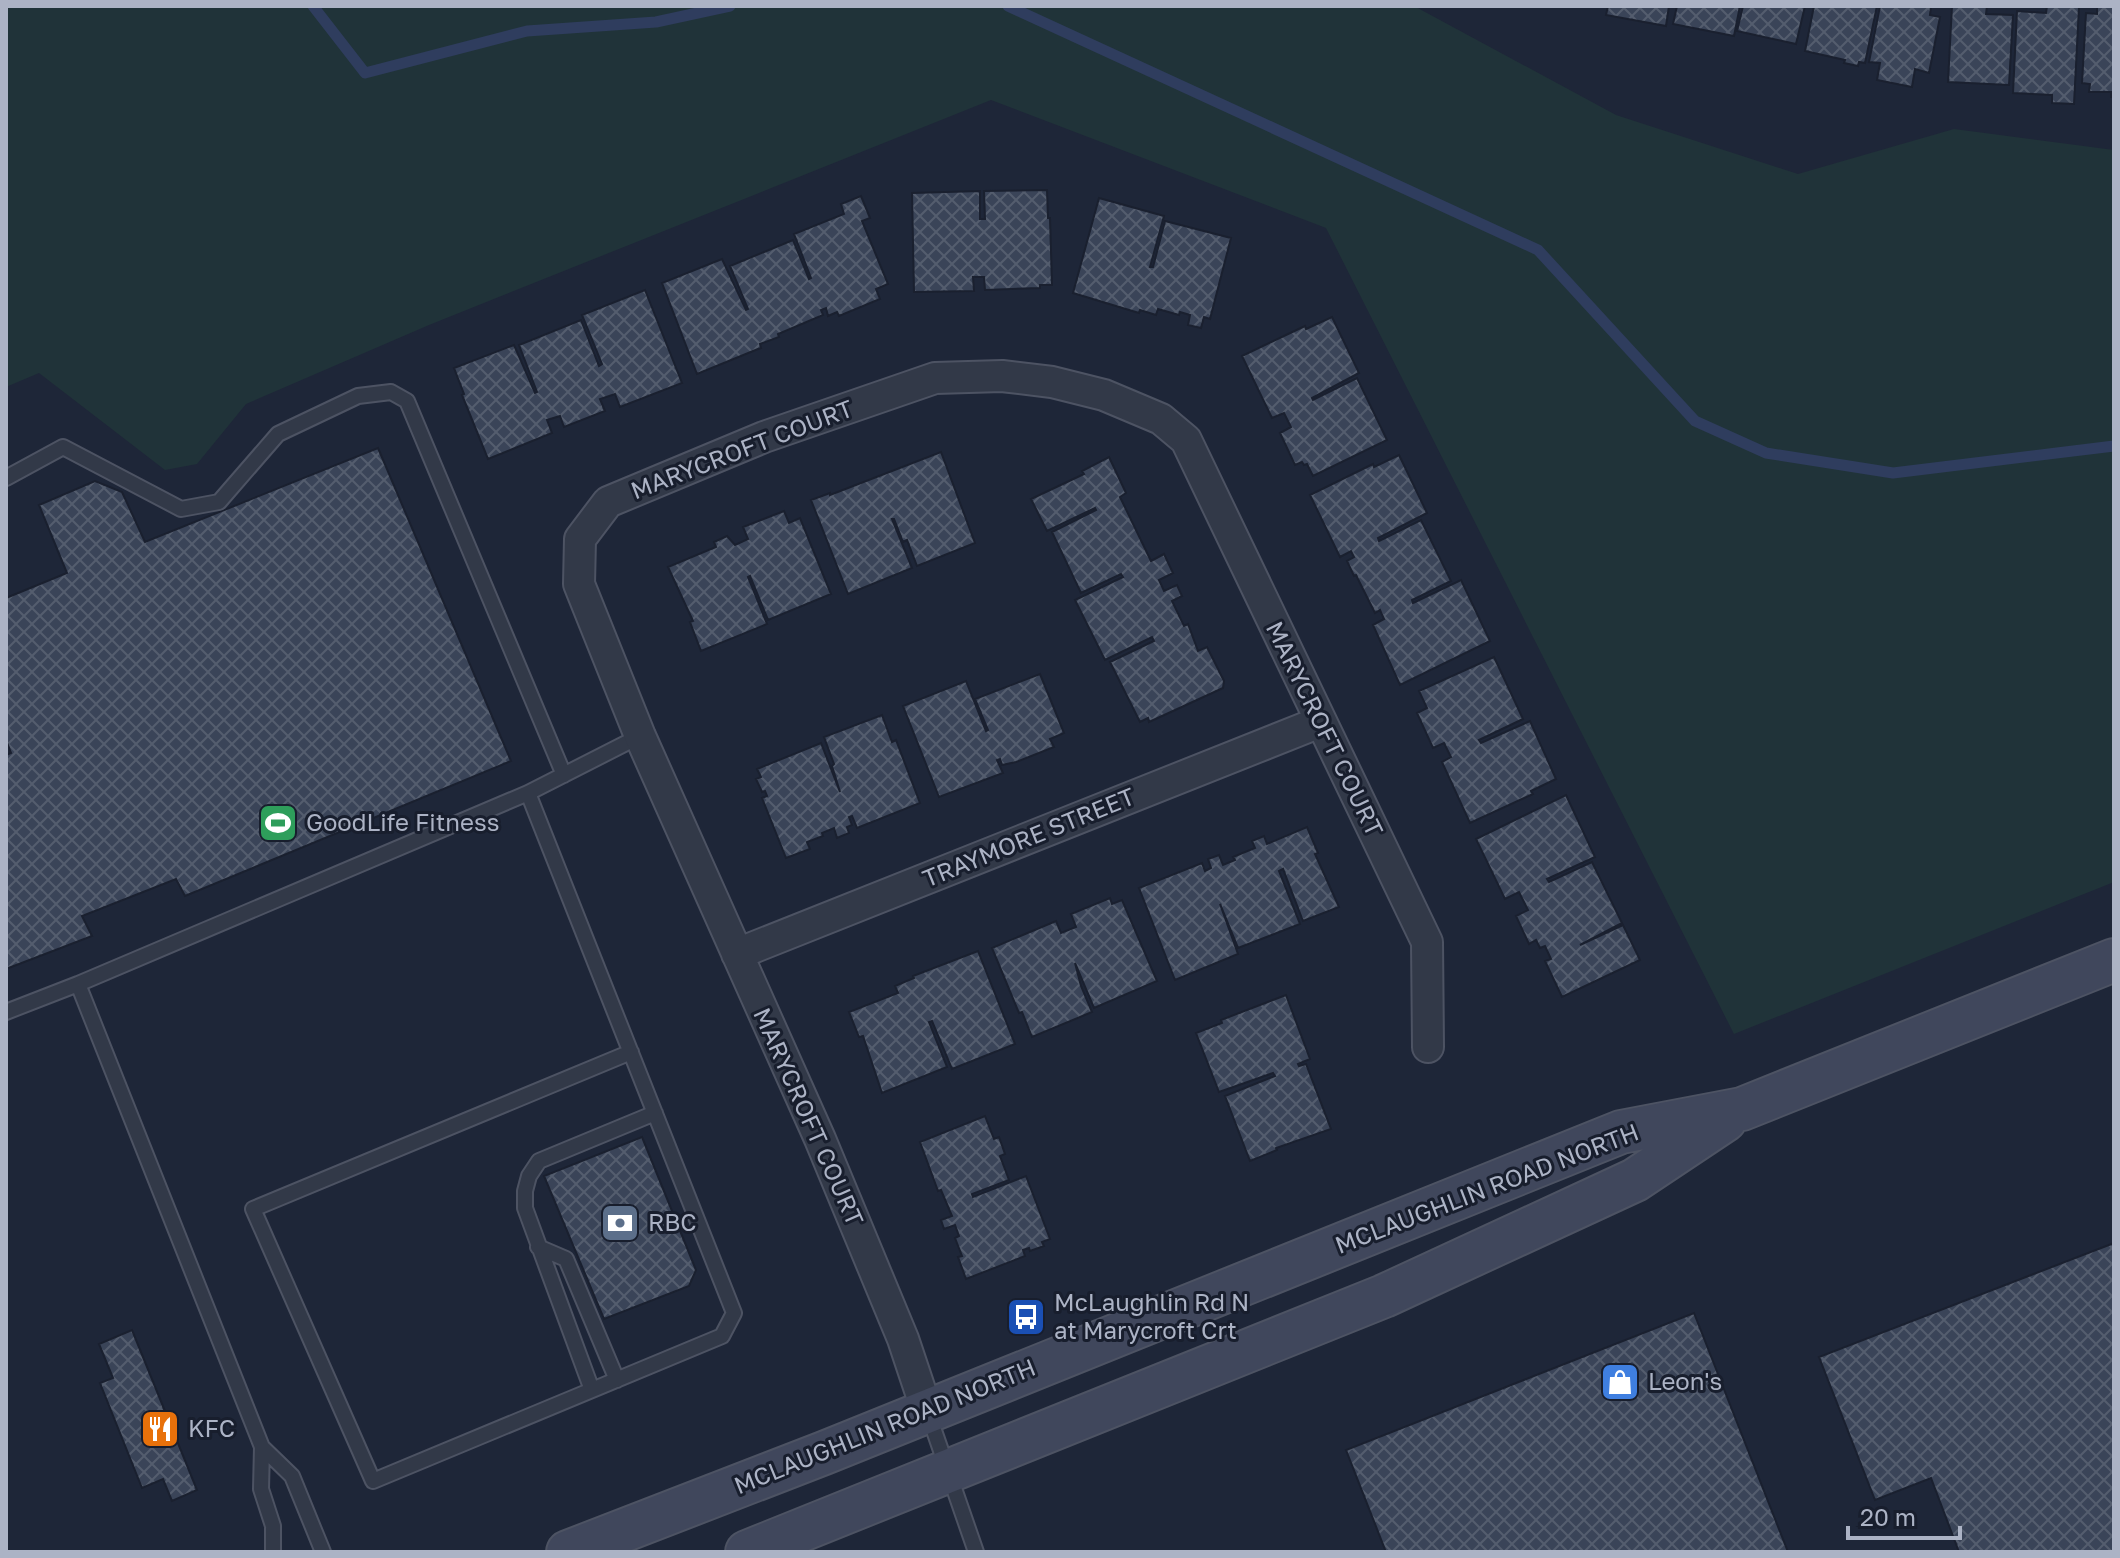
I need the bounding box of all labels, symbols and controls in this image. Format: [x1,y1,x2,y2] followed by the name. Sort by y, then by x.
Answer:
[626,393,857,504] street label: MARYCROFT COURT
[1261,616,1390,841] street label: MARYCROFT COURT
[918,781,1139,892] street label: TRAYMORE STREET
[257,802,299,844] sports icon: GoodLife Fitness
[306,807,499,836] place label: GoodLife Fitness
[748,1003,871,1230] street label: MARYCROFT COURT
[1331,1116,1642,1259] street label: MCLAUGHLIN ROAD NORTH
[599,1202,641,1244] bank icon: RBC
[648,1207,697,1236] place label: RBC
[1054,1287,1249,1344] place label: McLaughlin Rd N at Marycroft Crt
[1005,1296,1047,1338] bus stop icon: McLaughlin Rd N at Marycroft Crt
[729,1352,1039,1499] street label: MCLAUGHLIN ROAD NORTH
[1599,1361,1641,1403] shop icon: Leon's
[1648,1366,1722,1395] place label: Leon's
[139,1408,181,1450] restaurant icon: KFC
[188,1413,235,1442] place label: KFC
[1848,1490,1960,1540] scale bar
[1860,1502,1916,1531] text: 20 m

